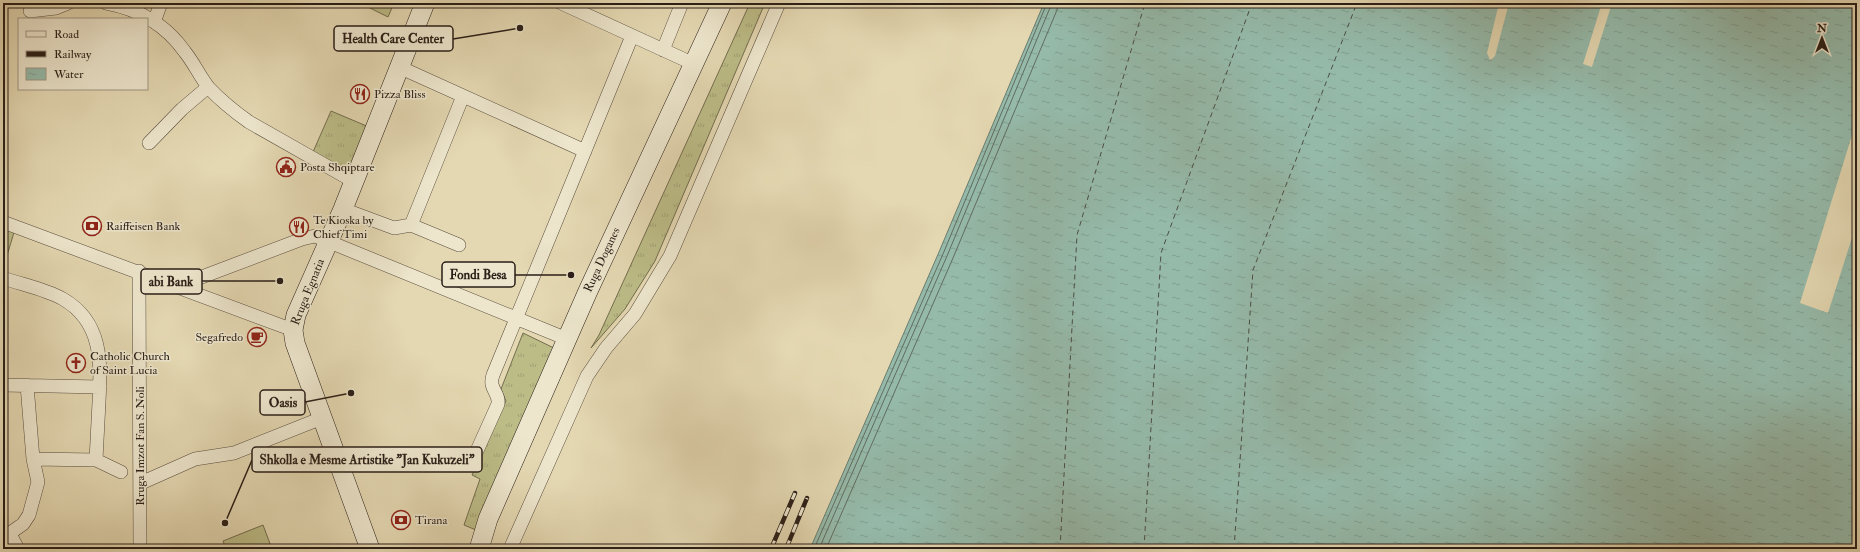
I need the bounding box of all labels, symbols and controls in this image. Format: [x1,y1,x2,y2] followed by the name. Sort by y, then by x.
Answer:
[18,18,148,90] legend
[1802,18,1842,58] north arrow
[1816,22,1828,35] text: N
[334,26,453,51] callout: Health Care Center
[54,27,79,42] text: Road
[342,31,445,47] text: Health Care Center
[54,47,92,62] text: Railway
[53,67,84,82] text: Water
[349,83,371,105] restaurant icon: Pizza Bliss
[374,87,426,102] place label: Pizza Bliss
[275,156,297,178] public building icon: Posta Shqiptare
[300,160,375,175] place label: Posta Shqiptare
[313,213,374,242] place label: Te Kioska by Chief Timi
[81,215,103,237] bank icon: Raiffeisen Bank
[288,216,310,238] restaurant icon: Te Kioska by Chief Timi
[106,219,181,234] place label: Raiffeisen Bank
[580,225,624,295] street label: Ruga Doganes
[288,256,329,327] street label: Rruga Egnatia
[442,262,515,287] callout: Fondi Besa
[449,267,507,283] text: Fondi Besa
[141,269,202,294] callout: abi Bank
[149,274,194,290] text: abi Bank
[246,326,268,348] cafe icon: Segafredo
[195,330,243,345] place label: Segafredo
[90,349,171,378] place label: Catholic Church of Saint Lucia
[65,352,87,374] church icon: Catholic Church of Saint Lucia
[133,386,148,506] street label: Rruga Imzot Fan S. Noli
[260,390,305,415] callout: Oasis
[269,395,298,411] text: Oasis
[252,447,482,472] callout: Shkolla e Mesme Artistike "Jan Kukuzeli"
[260,452,475,469] text: Shkolla e Mesme Artistike "Jan Kukuzeli"
[390,509,412,531] bank icon: Tirana
[415,513,449,528] place label: Tirana

